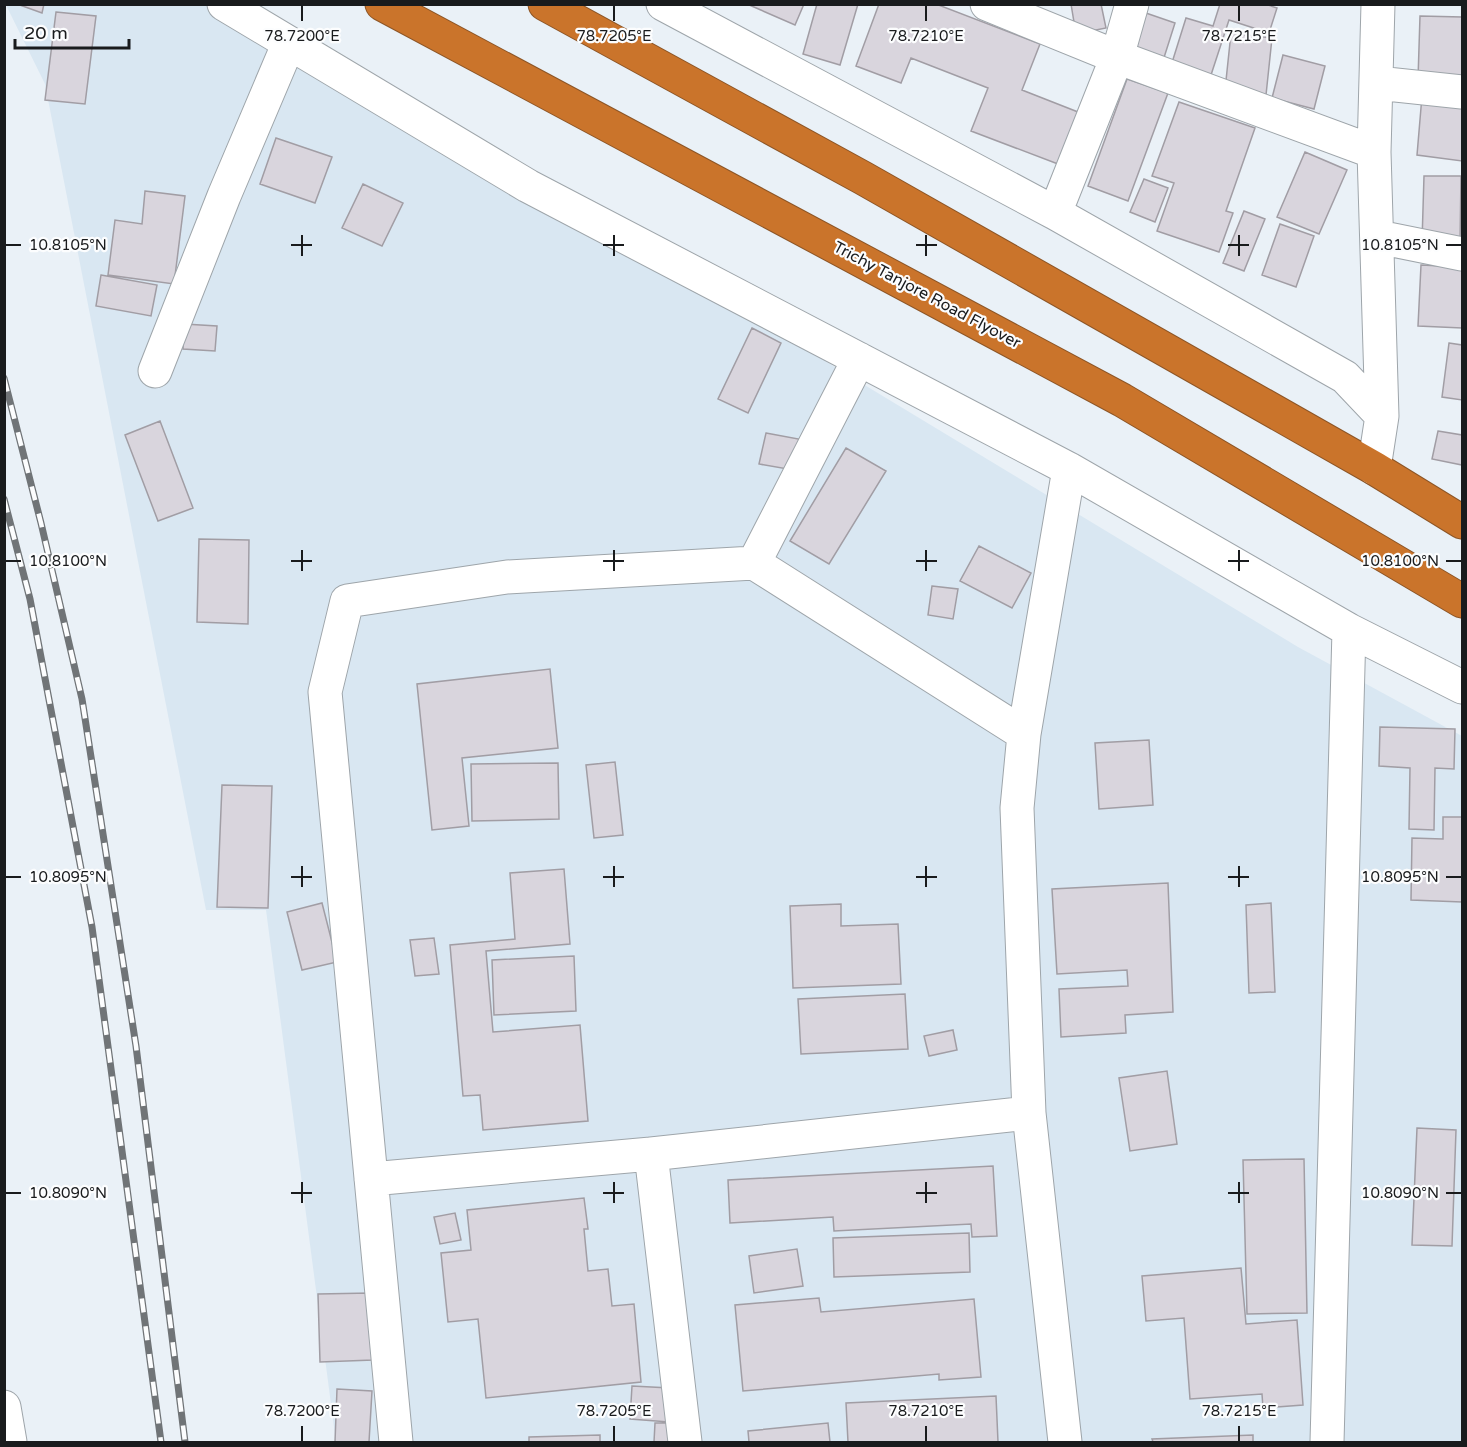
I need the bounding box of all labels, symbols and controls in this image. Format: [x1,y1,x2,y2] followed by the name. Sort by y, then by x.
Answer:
[15,12,129,50] scale bar
[24,22,68,44] text: 20 m
[264,27,340,45] text: 78.7200°E
[576,27,652,45] text: 78.7205°E
[888,27,964,45] text: 78.7210°E
[1201,27,1277,45] text: 78.7215°E
[29,236,107,254] text: 10.8105°N
[1361,236,1439,254] text: 10.8105°N
[830,237,1025,353] street label: Trichy Tanjore Road Flyover
[29,552,107,570] text: 10.8100°N
[1361,552,1439,570] text: 10.8100°N
[29,868,107,886] text: 10.8095°N
[1361,868,1439,886] text: 10.8095°N
[29,1184,107,1202] text: 10.8090°N
[1361,1184,1439,1202] text: 10.8090°N
[264,1402,340,1420] text: 78.7200°E
[576,1402,652,1420] text: 78.7205°E
[888,1402,964,1420] text: 78.7210°E
[1201,1402,1277,1420] text: 78.7215°E

